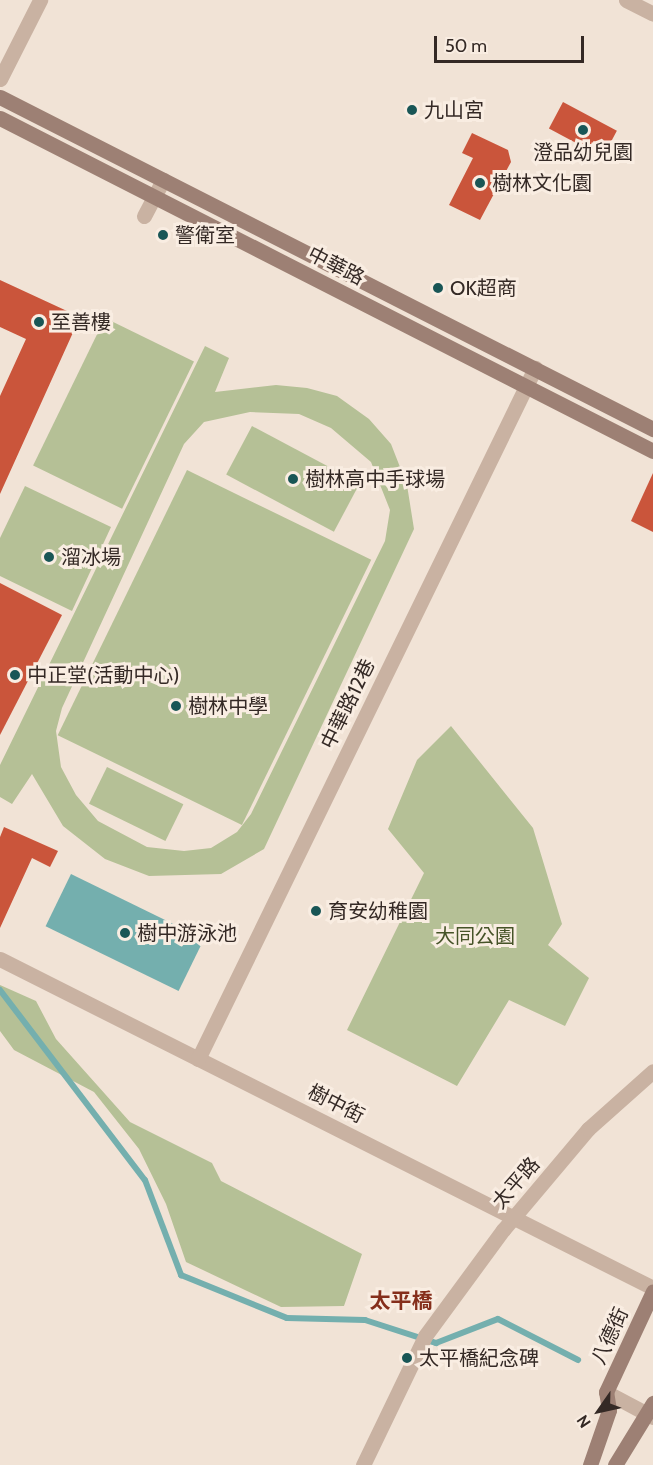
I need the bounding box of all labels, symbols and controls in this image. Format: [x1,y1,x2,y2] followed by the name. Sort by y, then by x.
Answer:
[437,24,587,62] scale bar
[445,35,487,57] text: 50 m
[424,98,484,122] place label: 九山宮
[405,103,419,117] marker: 九山宮
[576,123,590,137] marker: 澄品幼兒園
[533,140,633,164] place label: 澄品幼兒園
[492,171,592,195] place label: 樹林文化園
[473,176,487,190] marker: 樹林文化園
[175,223,235,247] place label: 警衛室
[156,228,170,242] marker: 警衛室
[304,242,368,290] street label: 中華路
[450,276,517,300] place label: OK超商
[431,281,445,295] marker: OK超商
[51,310,111,334] place label: 至善樓
[32,315,46,329] marker: 至善樓
[305,467,445,491] place label: 樹林高中手球場
[286,472,300,486] marker: 樹林高中手球場
[61,545,121,569] place label: 溜冰場
[42,550,56,564] marker: 溜冰場
[316,655,380,753] street label: 中華路12巷
[27,663,180,687] place label: 中正堂(活動中心)
[8,668,22,682] marker: 中正堂(活動中心)
[188,694,268,718] place label: 樹林中學
[169,699,183,713] marker: 樹林中學
[328,899,428,923] place label: 育安幼稚園
[309,904,323,918] marker: 育安幼稚園
[137,921,237,945] place label: 樹中游泳池
[435,924,515,948] park label: 大同公園
[118,926,132,940] marker: 樹中游泳池
[304,1080,368,1128] street label: 樹中街
[487,1152,545,1214] street label: 太平路
[370,1288,432,1314] district label: 太平橋
[586,1304,634,1368] street label: 八德街
[419,1346,539,1370] place label: 太平橋紀念碑
[400,1351,414,1365] marker: 太平橋紀念碑
[569,1381,629,1441] north arrow
[573,1411,595,1431] text: N

